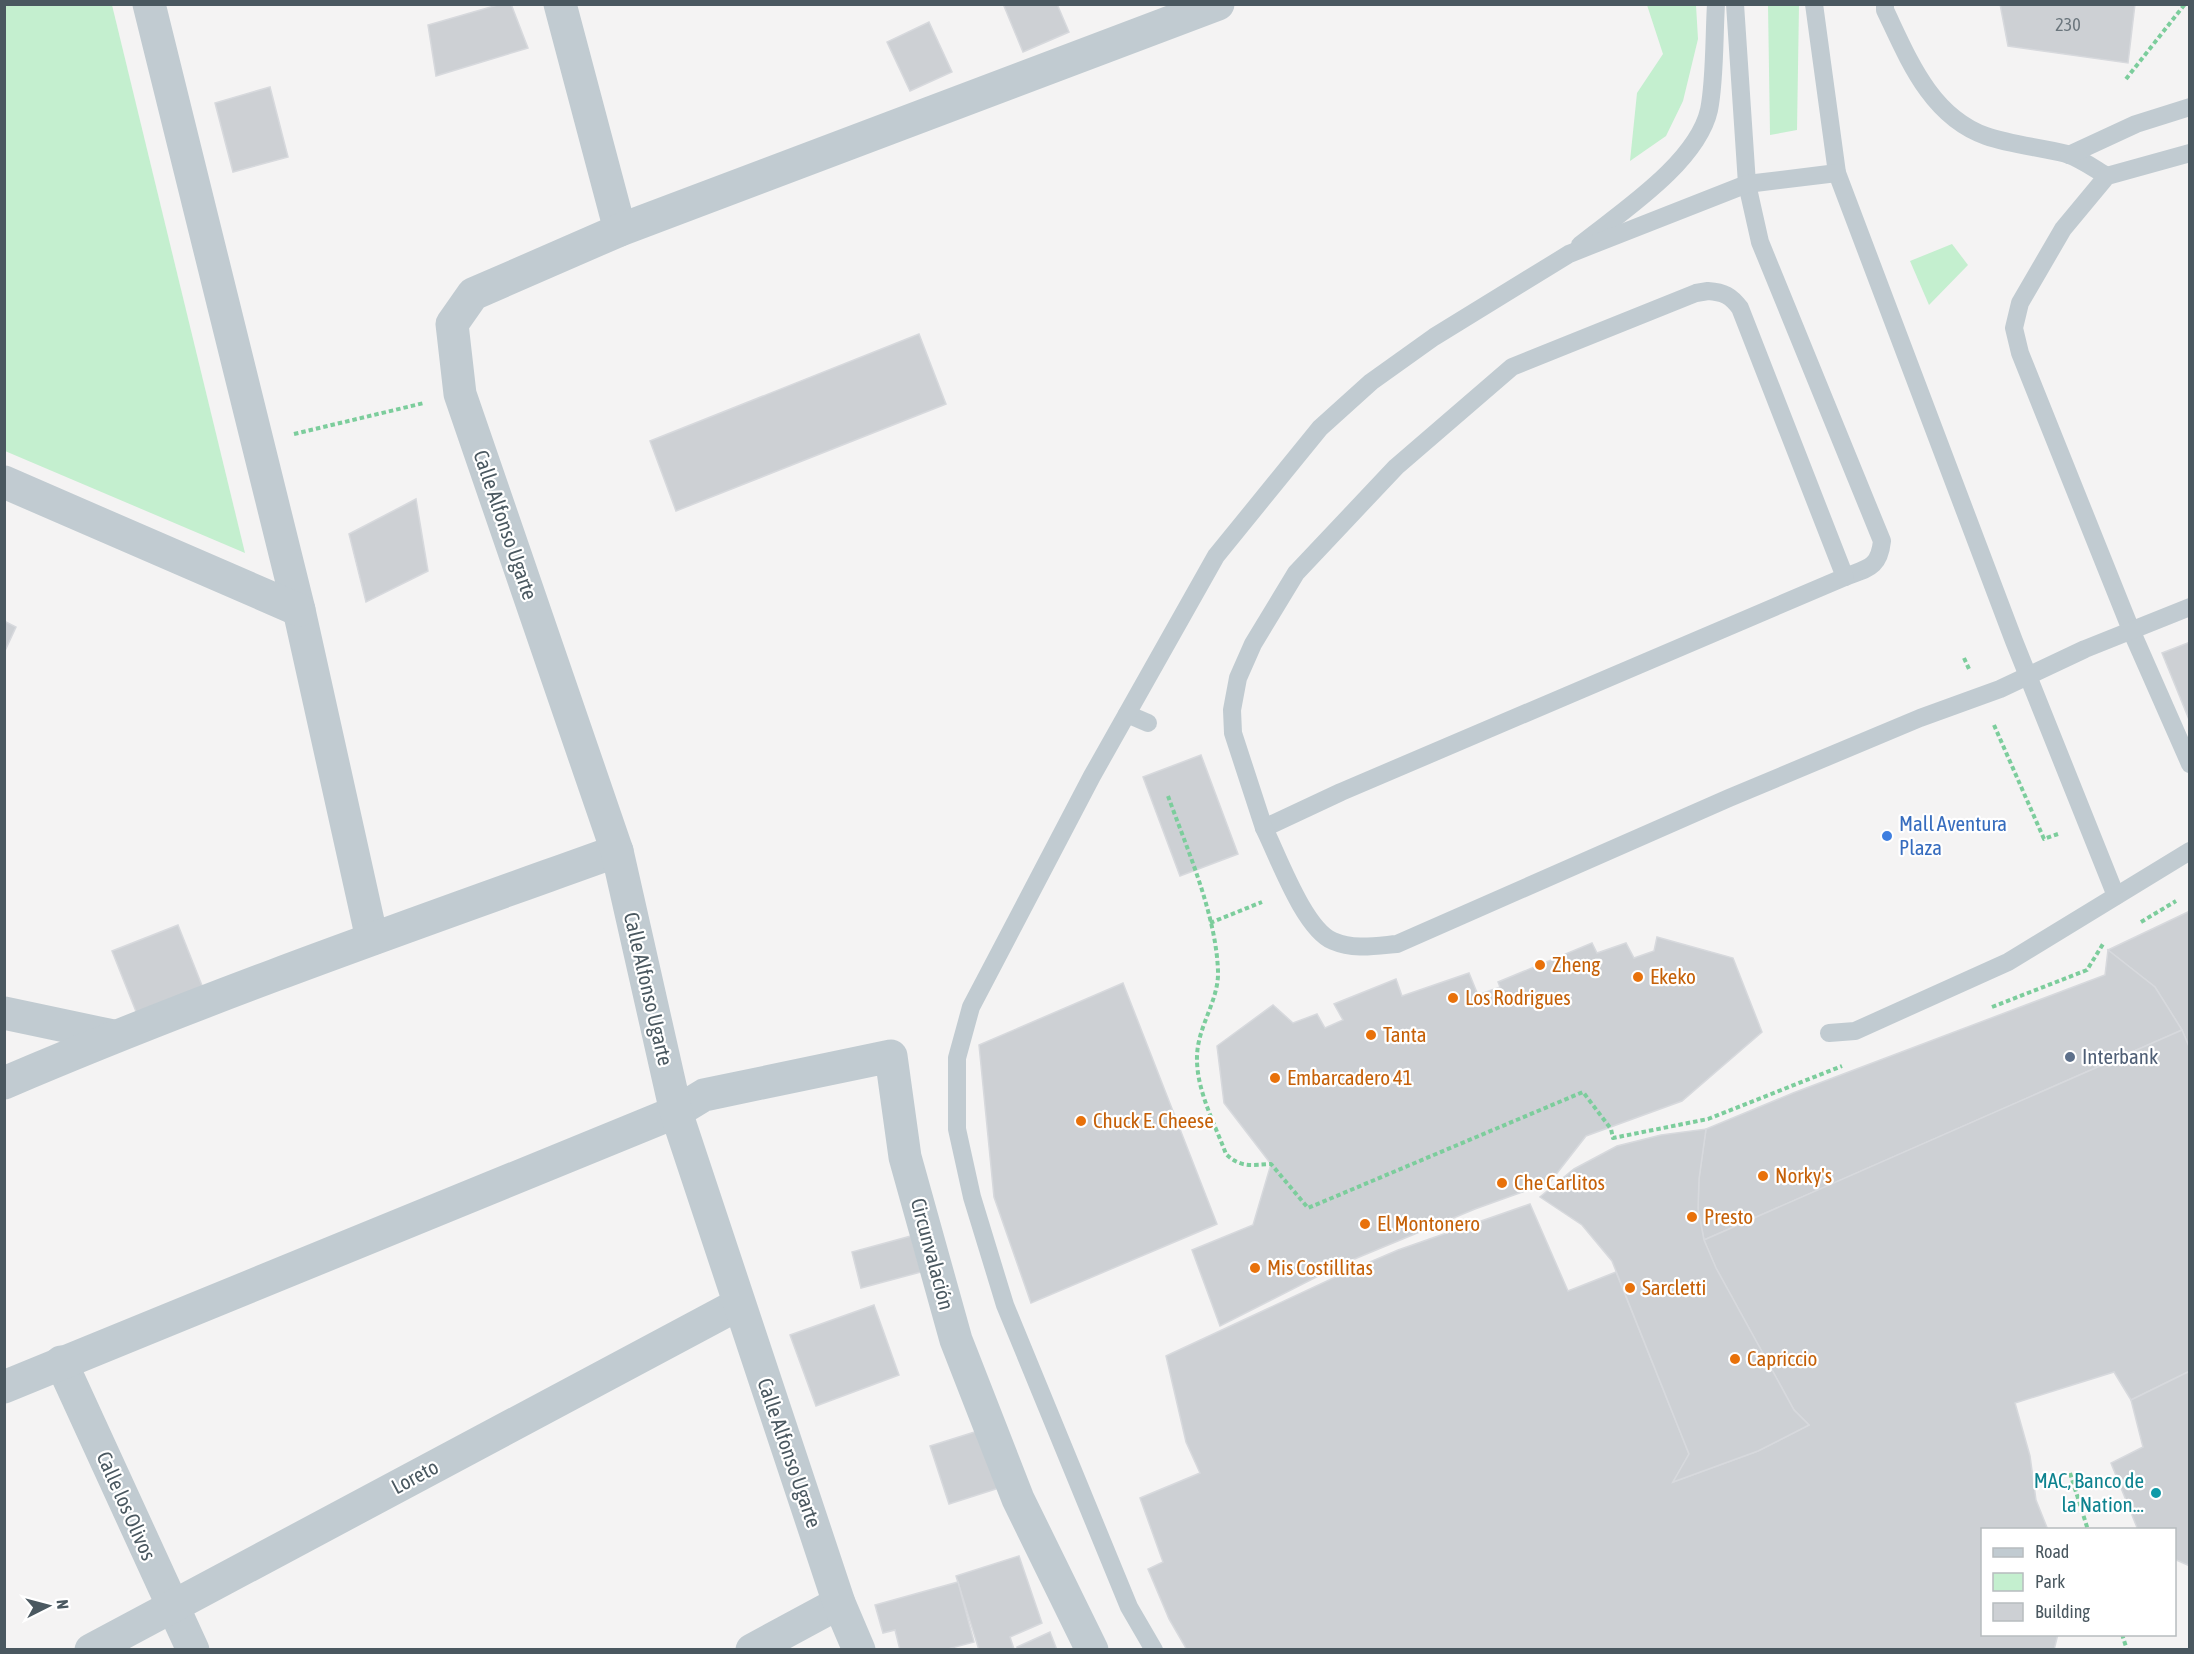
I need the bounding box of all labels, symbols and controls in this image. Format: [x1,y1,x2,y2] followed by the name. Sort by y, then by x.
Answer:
[2055,14,2081,35] house number: 230
[469,447,543,603] street label: Calle Alfonso Ugarte
[1899,811,2007,859] place label: Mall Aventura Plaza
[1880,829,1894,843] marker: Mall Aventura Plaza
[620,910,678,1068] street label: Calle Alfonso Ugarte
[1552,952,1600,976] place label: Zheng
[1533,958,1547,972] marker: Zheng
[1650,964,1696,988] place label: Ekeko
[1631,970,1645,984] marker: Ekeko
[1465,985,1571,1009] place label: Los Rodrigues
[1446,991,1460,1005] marker: Los Rodrigues
[1383,1022,1427,1046] place label: Tanta
[1364,1028,1378,1042] marker: Tanta
[2082,1044,2158,1068] place label: Interbank
[2063,1050,2077,1064] marker: Interbank
[1287,1065,1413,1089] place label: Embarcadero 41
[1268,1071,1282,1085] marker: Embarcadero 41
[1093,1108,1214,1132] place label: Chuck E. Cheese
[1074,1114,1088,1128] marker: Chuck E. Cheese
[1775,1163,1832,1187] place label: Norky's
[1756,1169,1770,1183] marker: Norky's
[1514,1170,1605,1194] place label: Che Carlitos
[1495,1176,1509,1190] marker: Che Carlitos
[907,1195,959,1312] street label: Circunvalación
[1704,1204,1753,1228] place label: Presto
[1685,1210,1699,1224] marker: Presto
[1377,1211,1480,1235] place label: El Montonero
[1358,1217,1372,1231] marker: El Montonero
[1267,1255,1373,1279] place label: Mis Costillitas
[1248,1261,1262,1275] marker: Mis Costillitas
[1642,1275,1706,1299] place label: Sarcletti
[1623,1281,1637,1295] marker: Sarcletti
[1747,1346,1817,1370] place label: Capriccio
[1728,1352,1742,1366] marker: Capriccio
[753,1375,827,1531] street label: Calle Alfonso Ugarte
[92,1448,162,1564] street label: Calle los Olivos
[387,1454,442,1498] street label: Loreto
[2034,1468,2144,1516] place label: MAC, Banco de la Nation...
[2149,1486,2163,1500] marker: MAC, Banco de la Nation...
[1981,1528,2176,1636] legend
[2035,1541,2069,1562] text: Road
[2035,1571,2065,1592] text: Park
[18,1576,78,1636] north arrow
[53,1599,72,1610] text: N
[2035,1601,2090,1622] text: Building

